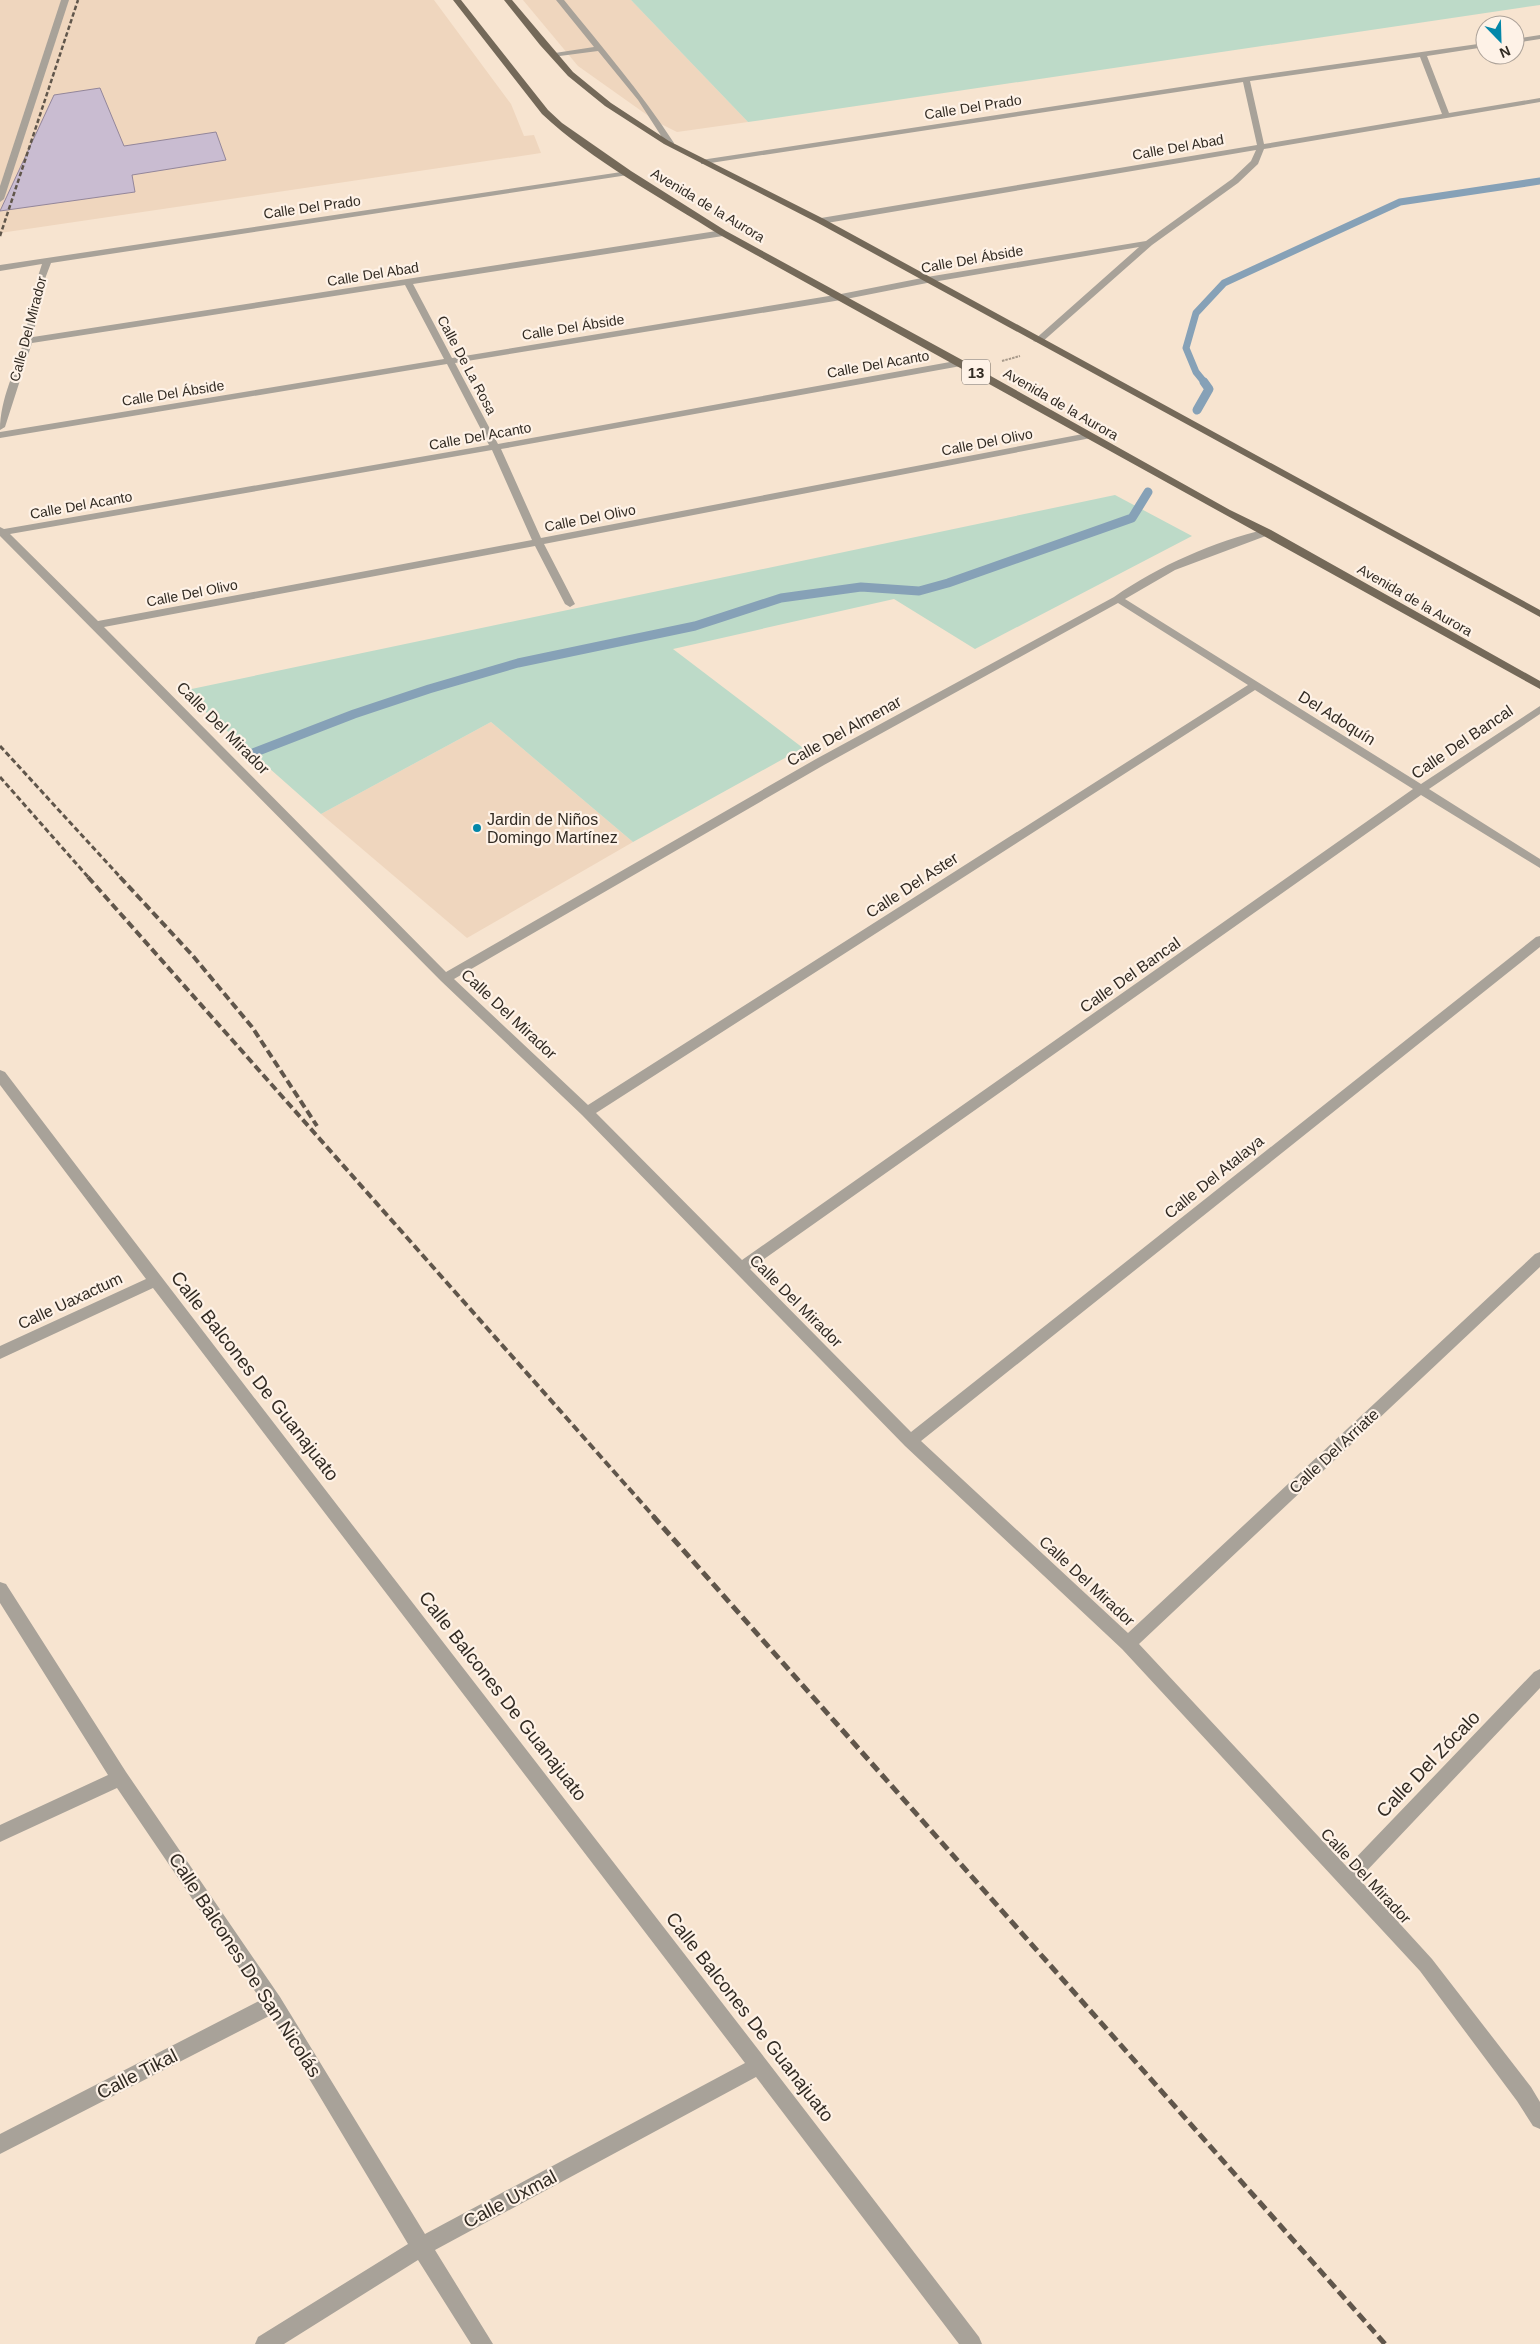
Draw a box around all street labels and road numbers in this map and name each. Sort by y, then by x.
street label: Calle Del Prado [923,91,1023,123]
street label: Calle Del Abad [1131,131,1225,163]
street label: Avenida de la Aurora [648,165,768,245]
street label: Calle Del Prado [262,192,362,222]
street label: Calle Del Ábside [920,242,1025,276]
street label: Calle Del Abad [326,259,420,289]
street label: Calle Del Mirador [6,274,50,383]
street label: Calle Del Ábside [521,311,626,343]
street label: Calle De La Rosa [434,313,500,417]
street label: Calle Del Acanto [826,347,931,381]
road number: 13 [962,360,990,384]
street label: Avenida de la Aurora [1001,365,1121,443]
street label: Calle Del Ábside [121,377,226,409]
street label: Calle Del Acanto [428,419,533,453]
street label: Calle Del Olivo [940,425,1034,459]
street label: Calle Del Acanto [29,488,134,522]
street label: Calle Del Olivo [543,501,637,535]
street label: Avenida de la Aurora [1355,561,1475,639]
street label: Calle Del Olivo [145,576,239,610]
street label: Calle Del Mirador [173,678,273,778]
street label: Del Adoquín [1296,688,1378,748]
street label: Calle Del Almenar [784,692,905,769]
street label: Calle Del Bancal [1408,702,1516,782]
street label: Calle Del Aster [863,849,962,921]
street label: Calle Del Bancal [1077,934,1183,1016]
street label: Calle Del Mirador [458,966,560,1063]
street label: Calle Del Atalaya [1161,1132,1267,1222]
street label: Calle Del Mirador [746,1251,846,1351]
street label: Calle Balcones De Guanajuato [167,1267,343,1485]
street label: Calle Uaxactum [15,1269,125,1333]
street label: Calle Del Arriate [1286,1405,1382,1497]
street label: Calle Del Mirador [1036,1533,1138,1630]
street label: Calle Balcones De Guanajuato [415,1587,591,1805]
street label: Calle Del Zócalo [1372,1707,1484,1821]
street label: Calle Del Mirador [1318,1825,1415,1927]
street label: Calle Balcones De San Nicolás [165,1849,325,2081]
street label: Calle Balcones De Guanajuato [662,1908,838,2126]
street label: Calle Tikal [93,2045,181,2103]
street label: Calle Uxmal [460,2166,560,2232]

